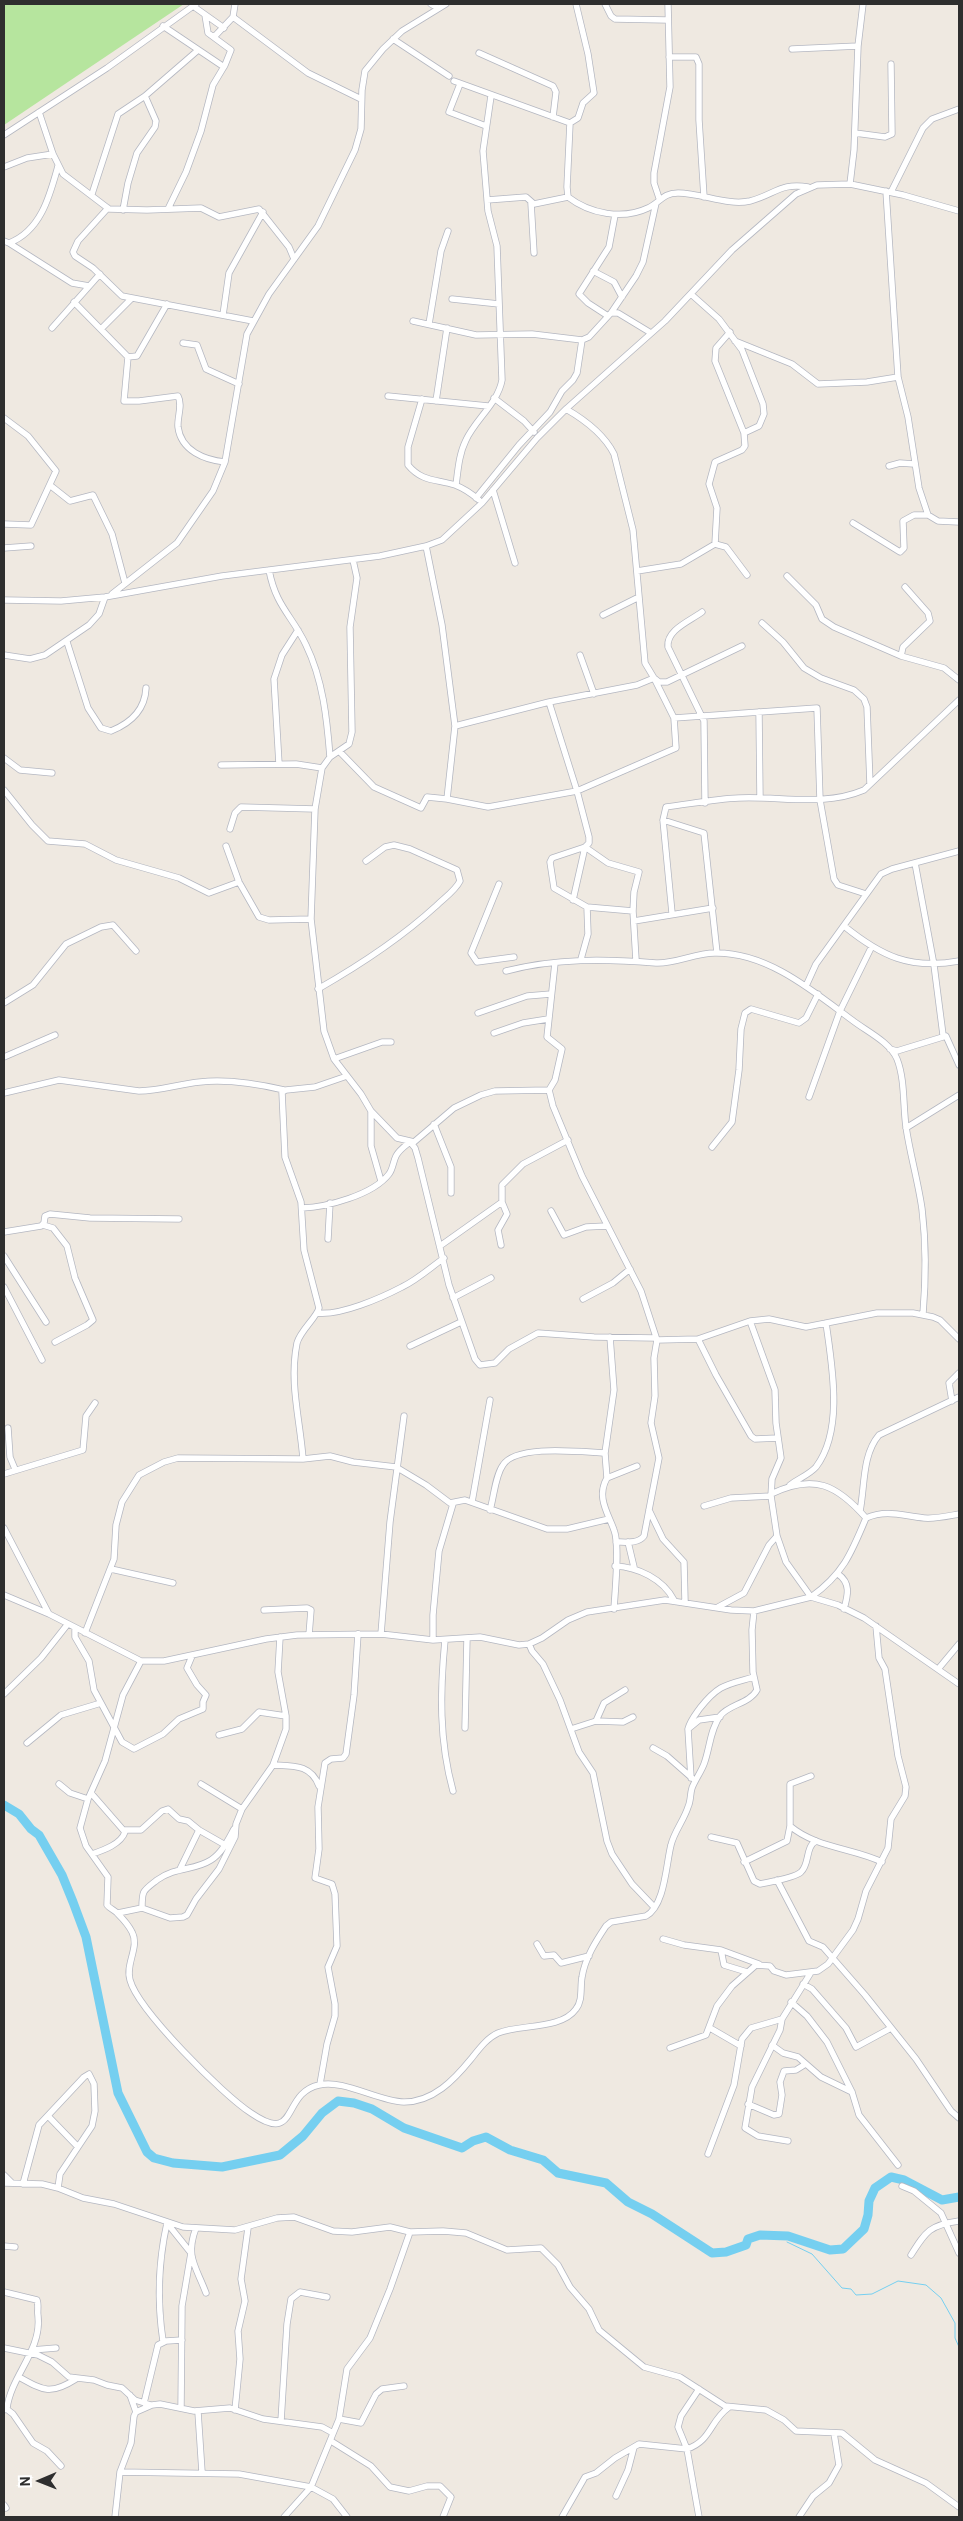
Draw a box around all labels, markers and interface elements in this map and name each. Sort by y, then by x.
north arrow [15,2456,65,2506]
text: N [17,2476,33,2486]

